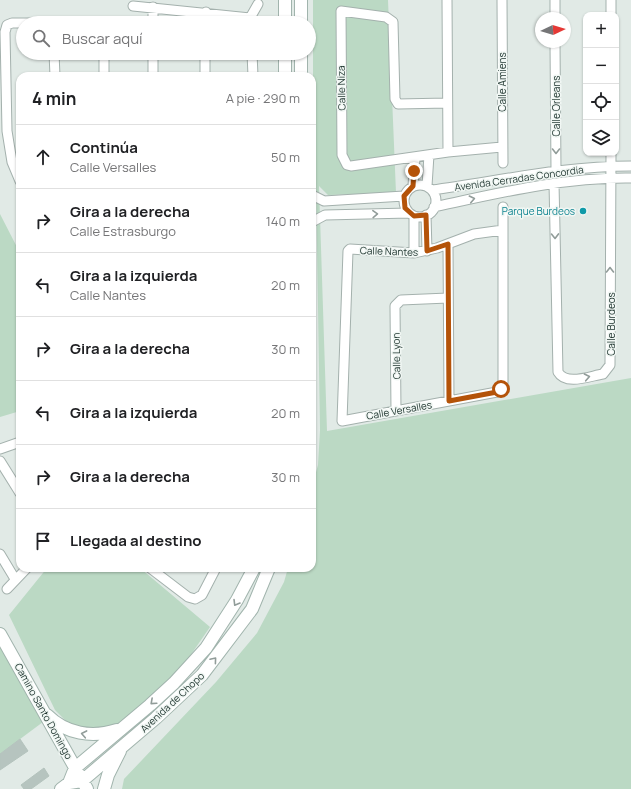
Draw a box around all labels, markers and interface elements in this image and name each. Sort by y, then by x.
north arrow [535,12,571,48]
map controls [583,12,619,156]
button: + [583,12,619,48]
search box [16,16,316,60]
icon: search [30,27,52,49]
text: Buscar aquí [62,28,143,49]
button: − [583,48,619,84]
street label: Calle Amiens [495,52,509,112]
street label: Calle Niza [334,65,348,111]
street label: Calle Orleans [549,76,563,136]
button: locate [583,84,619,120]
text: 4 min [32,87,76,110]
text: A pie · 290 m [226,89,300,107]
button: layers [583,120,619,156]
text: Continúa [70,137,138,158]
icon: ahead [32,146,54,168]
text: 50 m [271,148,300,166]
one-way arrow [552,148,560,154]
text: Calle Versalles [70,158,156,176]
route end [405,162,423,180]
street label: Avenida Cerradas Concordia [454,162,584,194]
one-way arrow [469,195,475,203]
text: Gira a la derecha [70,201,190,222]
place label: Parque Burdeos [502,204,575,218]
marker: Parque Burdeos [578,206,588,216]
icon: right [32,210,54,232]
one-way arrow [372,210,378,219]
text: 140 m [266,212,300,230]
text: Calle Estrasburgo [70,222,176,240]
one-way arrow [551,233,559,239]
street label: Calle Nantes [360,243,418,259]
text: Gira a la izquierda [70,265,197,286]
one-way arrow [606,267,615,273]
icon: left [32,274,54,296]
text: 20 m [271,276,300,294]
text: Calle Nantes [70,286,146,304]
street label: Calle Burdeos [604,292,618,356]
street label: Calle Lyon [389,332,403,380]
icon: right [32,338,54,360]
text: Gira a la derecha [70,338,190,359]
text: 30 m [271,340,300,358]
one-way arrow [584,373,590,381]
route start [492,380,510,398]
street label: Calle Versalles [365,397,433,423]
icon: left [32,402,54,424]
text: Gira a la izquierda [70,402,197,423]
text: 20 m [271,404,300,422]
icon: right [32,466,54,488]
text: Gira a la derecha [70,466,190,487]
text: 30 m [271,468,300,486]
icon: arrive [32,530,54,552]
text: Llegada al destino [70,530,202,551]
one-way arrow [233,599,240,606]
one-way arrow [210,658,217,665]
street label: Camino Santo Domingo [12,660,76,762]
street label: Avenida de Chopo [137,669,207,735]
one-way arrow [150,697,158,705]
one-way arrow [81,730,87,738]

